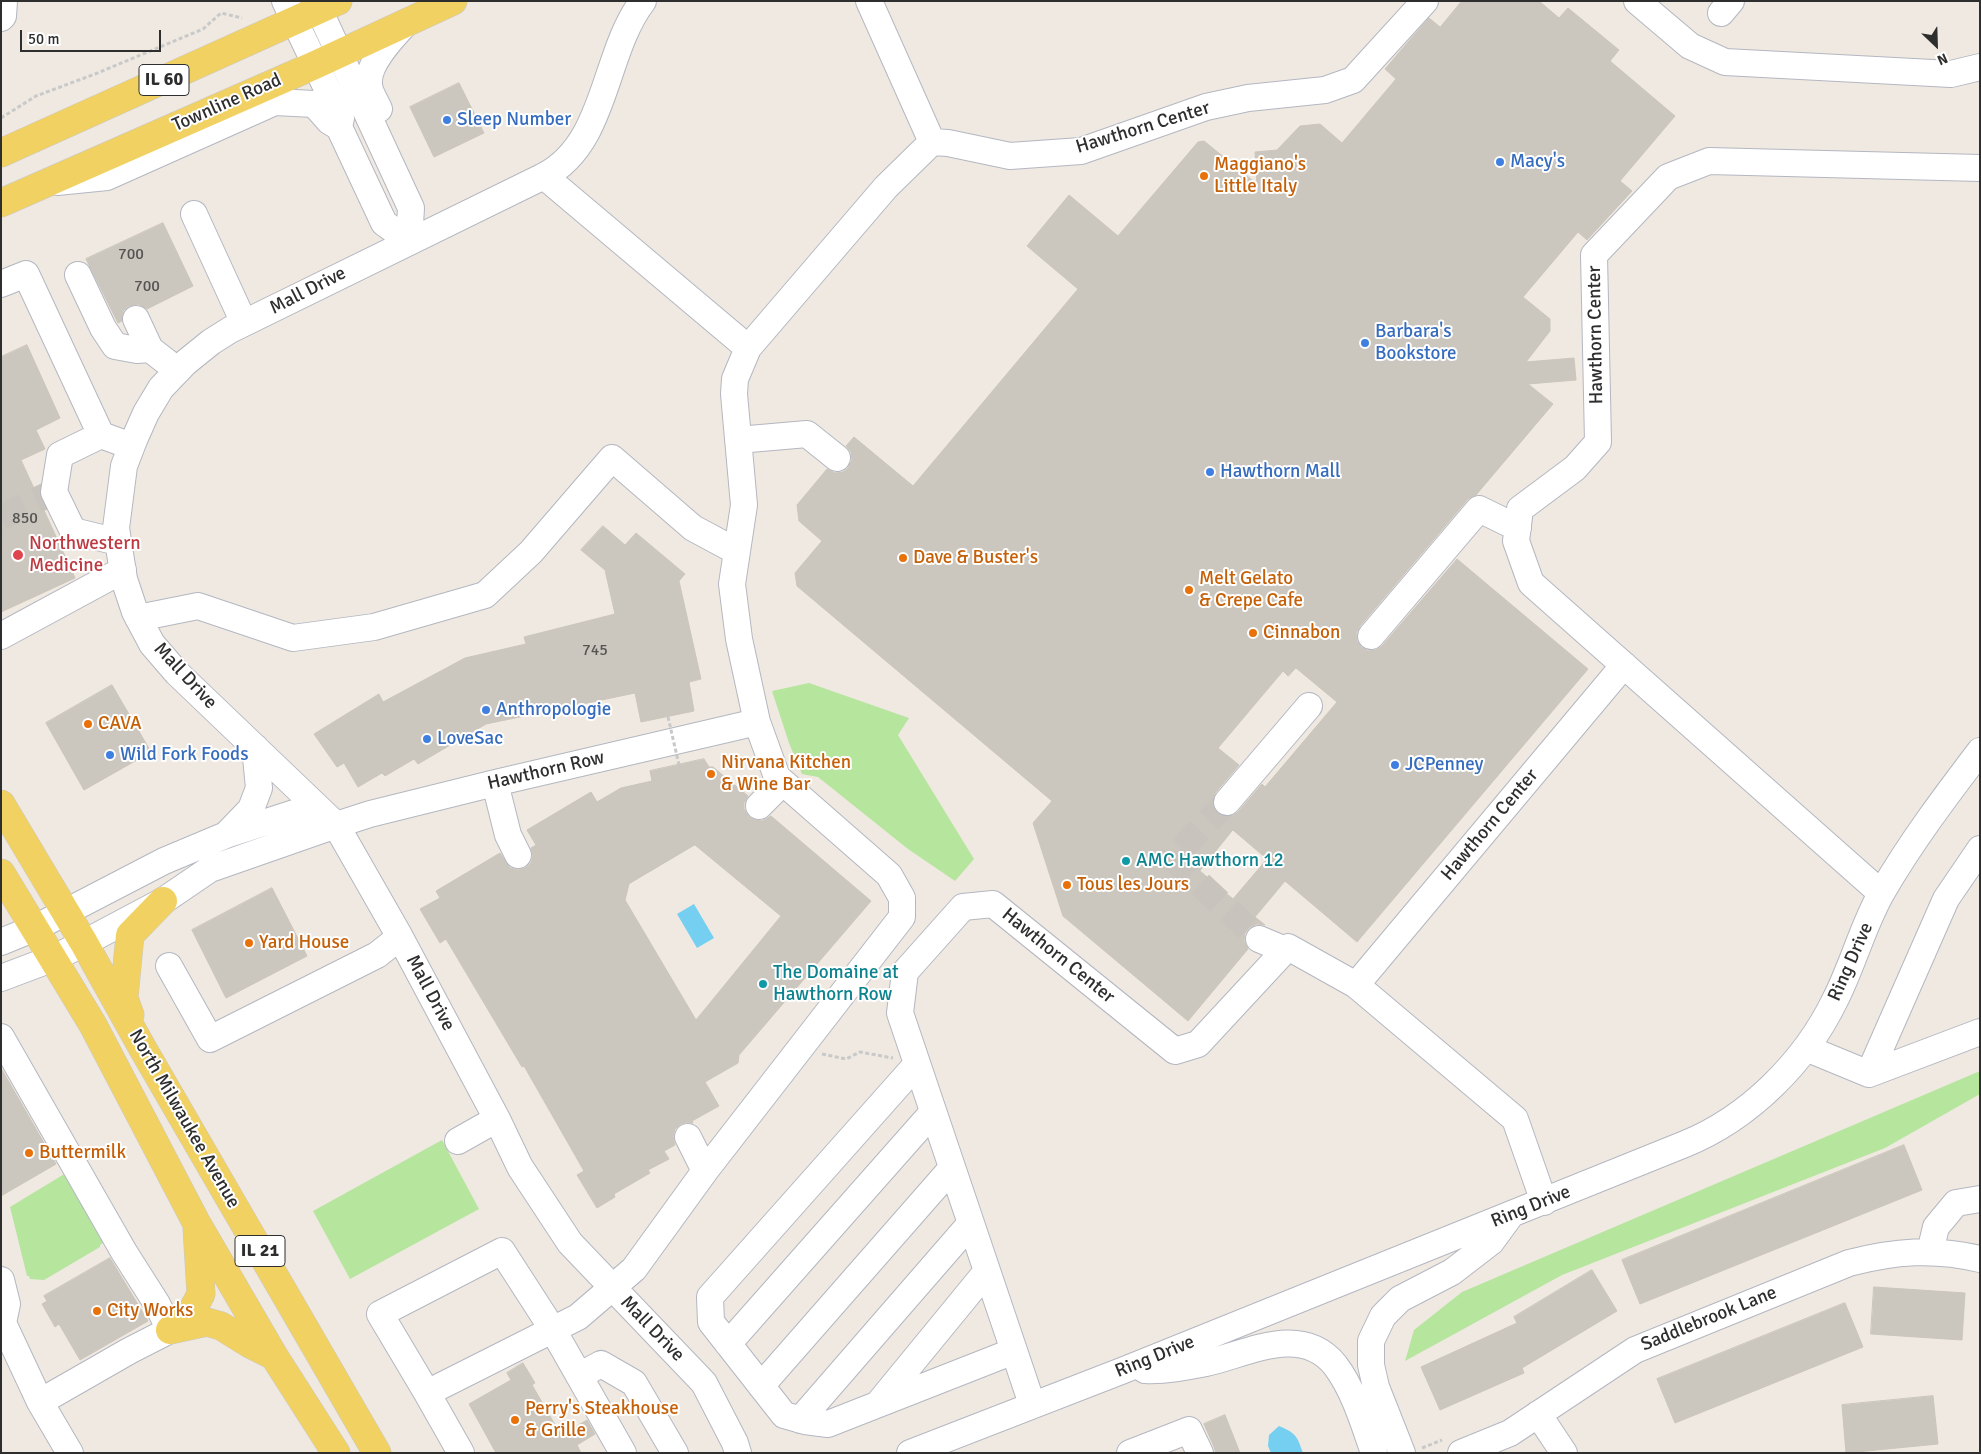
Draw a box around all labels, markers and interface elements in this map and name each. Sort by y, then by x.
scale bar [22,20,164,52]
north arrow [1911,20,1961,70]
text: 50 m [28,30,59,48]
text: N [1934,49,1950,69]
road number: IL 60 [139,64,189,96]
street label: Townline Road [169,69,285,137]
street label: Hawthorn Center [1073,97,1213,159]
place label: Sleep Number [457,109,571,131]
marker: Sleep Number [441,114,453,126]
place label: Macy's [1510,151,1565,173]
place label: Maggiano's Little Italy [1214,154,1306,198]
marker: Macy's [1494,156,1506,168]
marker: Maggiano's Little Italy [1198,170,1210,182]
house number: 700 [118,245,144,265]
street label: Mall Drive [266,262,350,320]
street label: Hawthorn Center [1583,265,1609,405]
house number: 700 [134,277,160,297]
place label: Barbara's Bookstore [1375,321,1457,365]
marker: Barbara's Bookstore [1359,337,1371,349]
place label: Hawthorn Mall [1220,461,1341,483]
marker: Hawthorn Mall [1204,466,1216,478]
house number: 850 [12,509,38,529]
place label: Northwestern Medicine [29,533,141,577]
place label: Dave & Buster's [913,547,1038,569]
marker: Northwestern Medicine [11,548,25,562]
marker: Dave & Buster's [897,552,909,564]
place label: Melt Gelato & Crepe Cafe [1199,568,1303,612]
marker: Melt Gelato & Crepe Cafe [1183,584,1195,596]
place label: Cinnabon [1263,622,1340,644]
marker: Cinnabon [1247,627,1259,639]
street label: Mall Drive [148,638,222,714]
house number: 745 [582,641,608,661]
place label: Anthropologie [496,699,611,721]
marker: Anthropologie [480,704,492,716]
place label: CAVA [98,713,142,735]
marker: CAVA [82,718,94,730]
place label: LoveSac [437,728,503,750]
marker: LoveSac [421,733,433,745]
place label: Wild Fork Foods [120,744,248,766]
street label: Hawthorn Row [485,746,607,796]
marker: Wild Fork Foods [104,749,116,761]
place label: Nirvana Kitchen & Wine Bar [721,752,851,796]
place label: JCPenney [1405,754,1483,776]
marker: JCPenney [1389,759,1401,771]
street label: Hawthorn Center [1437,764,1543,886]
marker: Nirvana Kitchen & Wine Bar [705,768,717,780]
place label: AMC Hawthorn 12 [1136,850,1284,872]
marker: AMC Hawthorn 12 [1120,855,1132,867]
place label: Tous les Jours [1077,874,1189,896]
marker: Tous les Jours [1061,879,1073,891]
street label: Hawthorn Center [997,903,1119,1009]
street label: Ring Drive [1824,919,1878,1005]
place label: Yard House [259,932,349,954]
marker: Yard House [243,937,255,949]
street label: Mall Drive [401,951,459,1035]
place label: The Domaine at Hawthorn Row [773,962,899,1006]
marker: The Domaine at Hawthorn Row [757,978,769,990]
street label: North Milwaukee Avenue [123,1026,245,1212]
place label: Buttermilk [39,1142,126,1164]
marker: Buttermilk [23,1147,35,1159]
street label: Ring Drive [1488,1181,1574,1233]
road number: IL 21 [235,1236,285,1266]
street label: Saddlebrook Lane [1638,1281,1780,1357]
street label: Mall Drive [615,1291,689,1367]
place label: City Works [107,1300,193,1322]
marker: City Works [91,1305,103,1317]
street label: Ring Drive [1112,1331,1198,1383]
place label: Perry's Steakhouse & Grille [525,1398,679,1442]
marker: Perry's Steakhouse & Grille [509,1414,521,1426]

